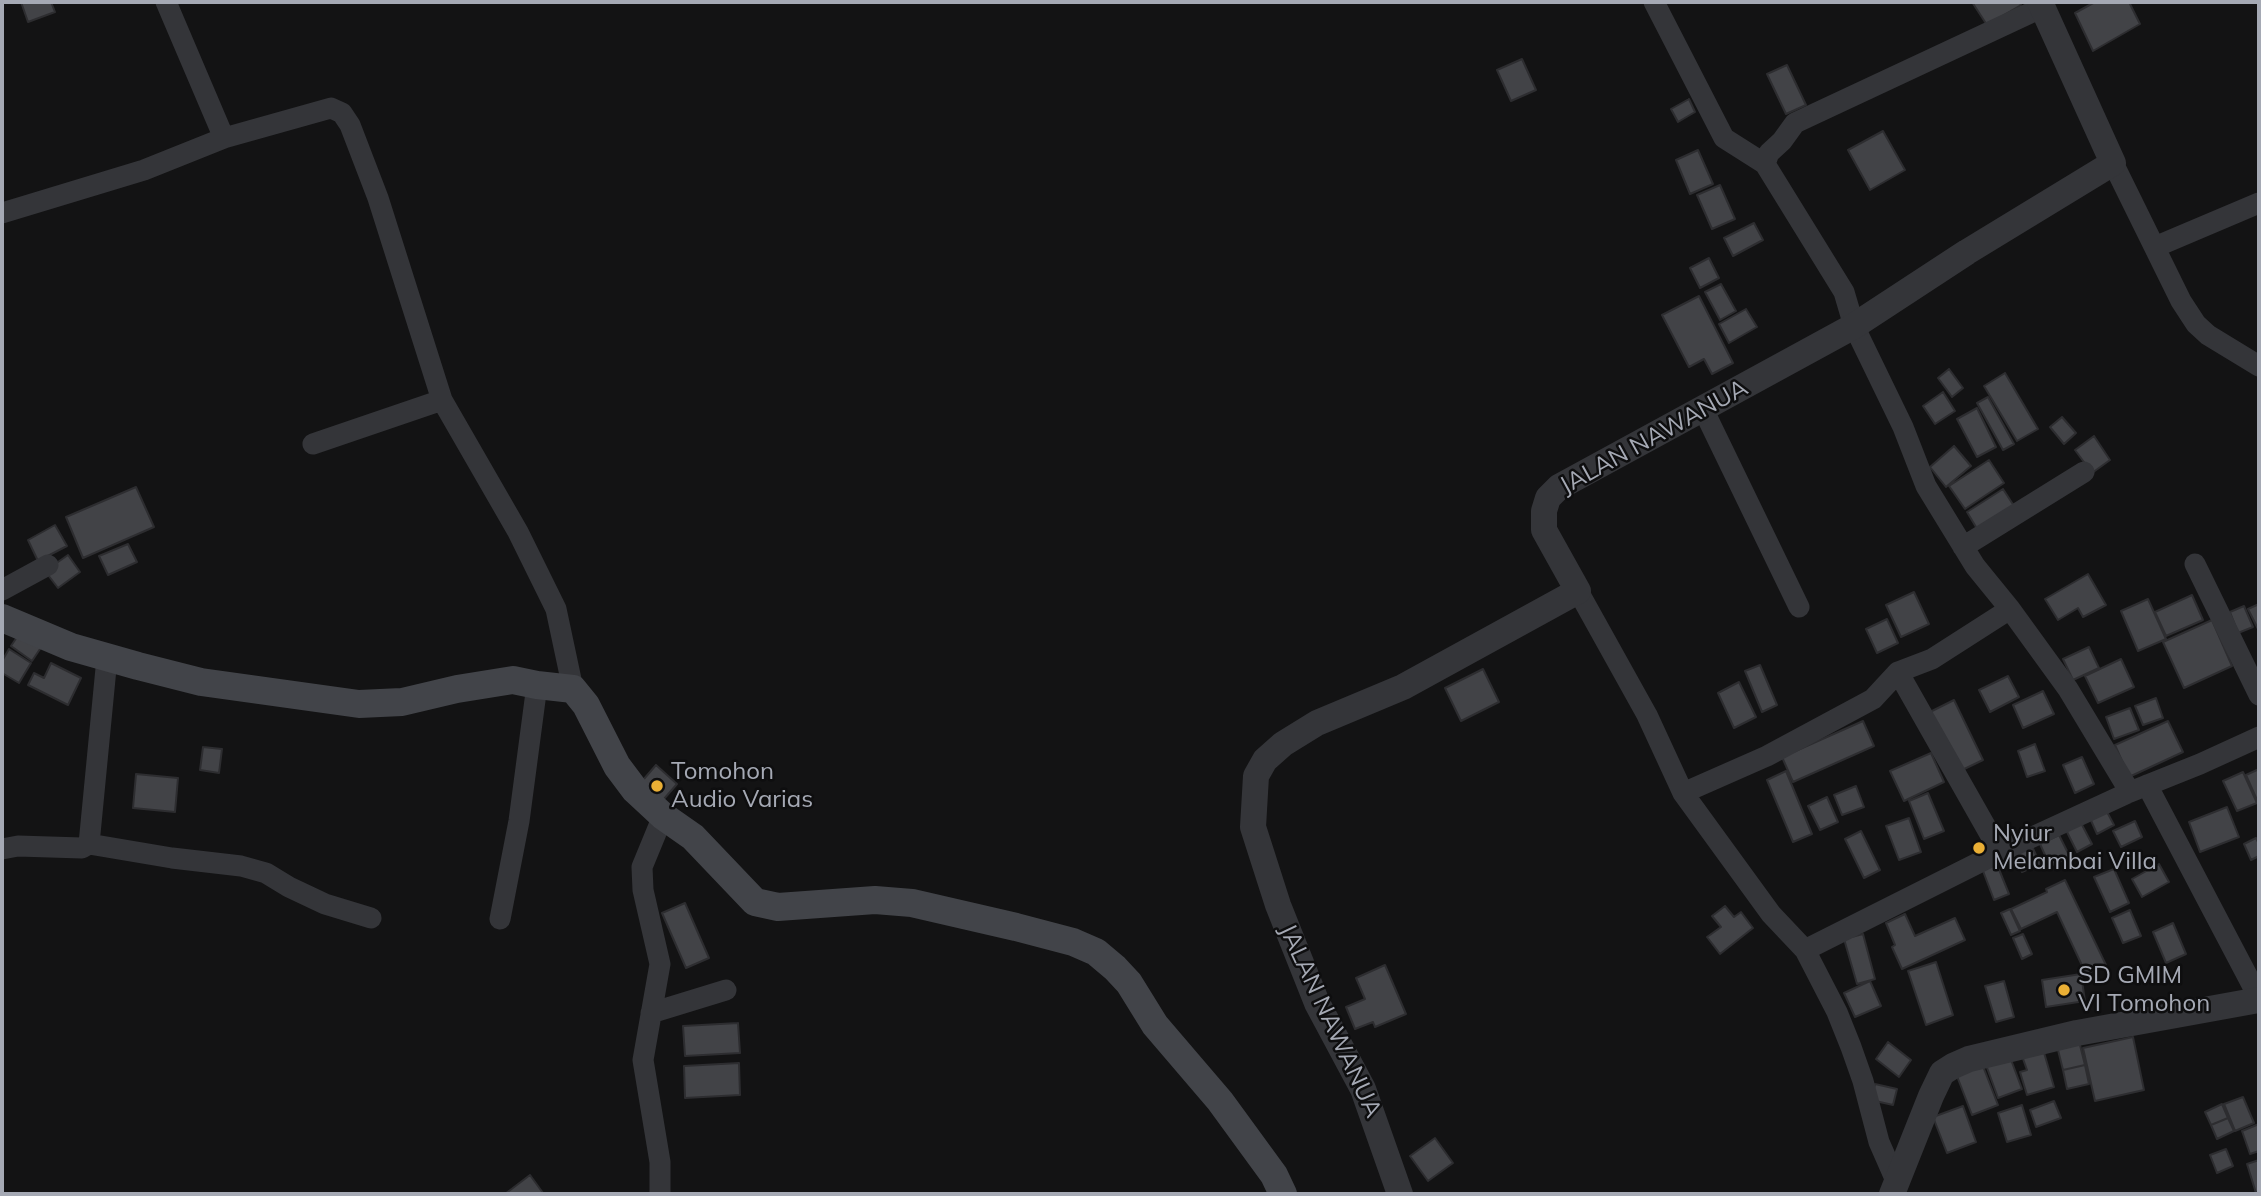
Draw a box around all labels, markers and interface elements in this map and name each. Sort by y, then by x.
street label: JALAN NAWANUA [1555,373,1753,501]
place label: Tomohon Audio Varias [671,758,813,814]
marker: Tomohon Audio Varias [649,778,665,794]
place label: Nyiur Melambai Villa [1993,820,2157,876]
marker: Nyiur Melambai Villa [1971,840,1987,856]
street label: JALAN NAWANUA [1273,920,1387,1122]
place label: SD GMIM VI Tomohon [2078,962,2210,1018]
marker: SD GMIM VI Tomohon [2056,982,2072,998]

